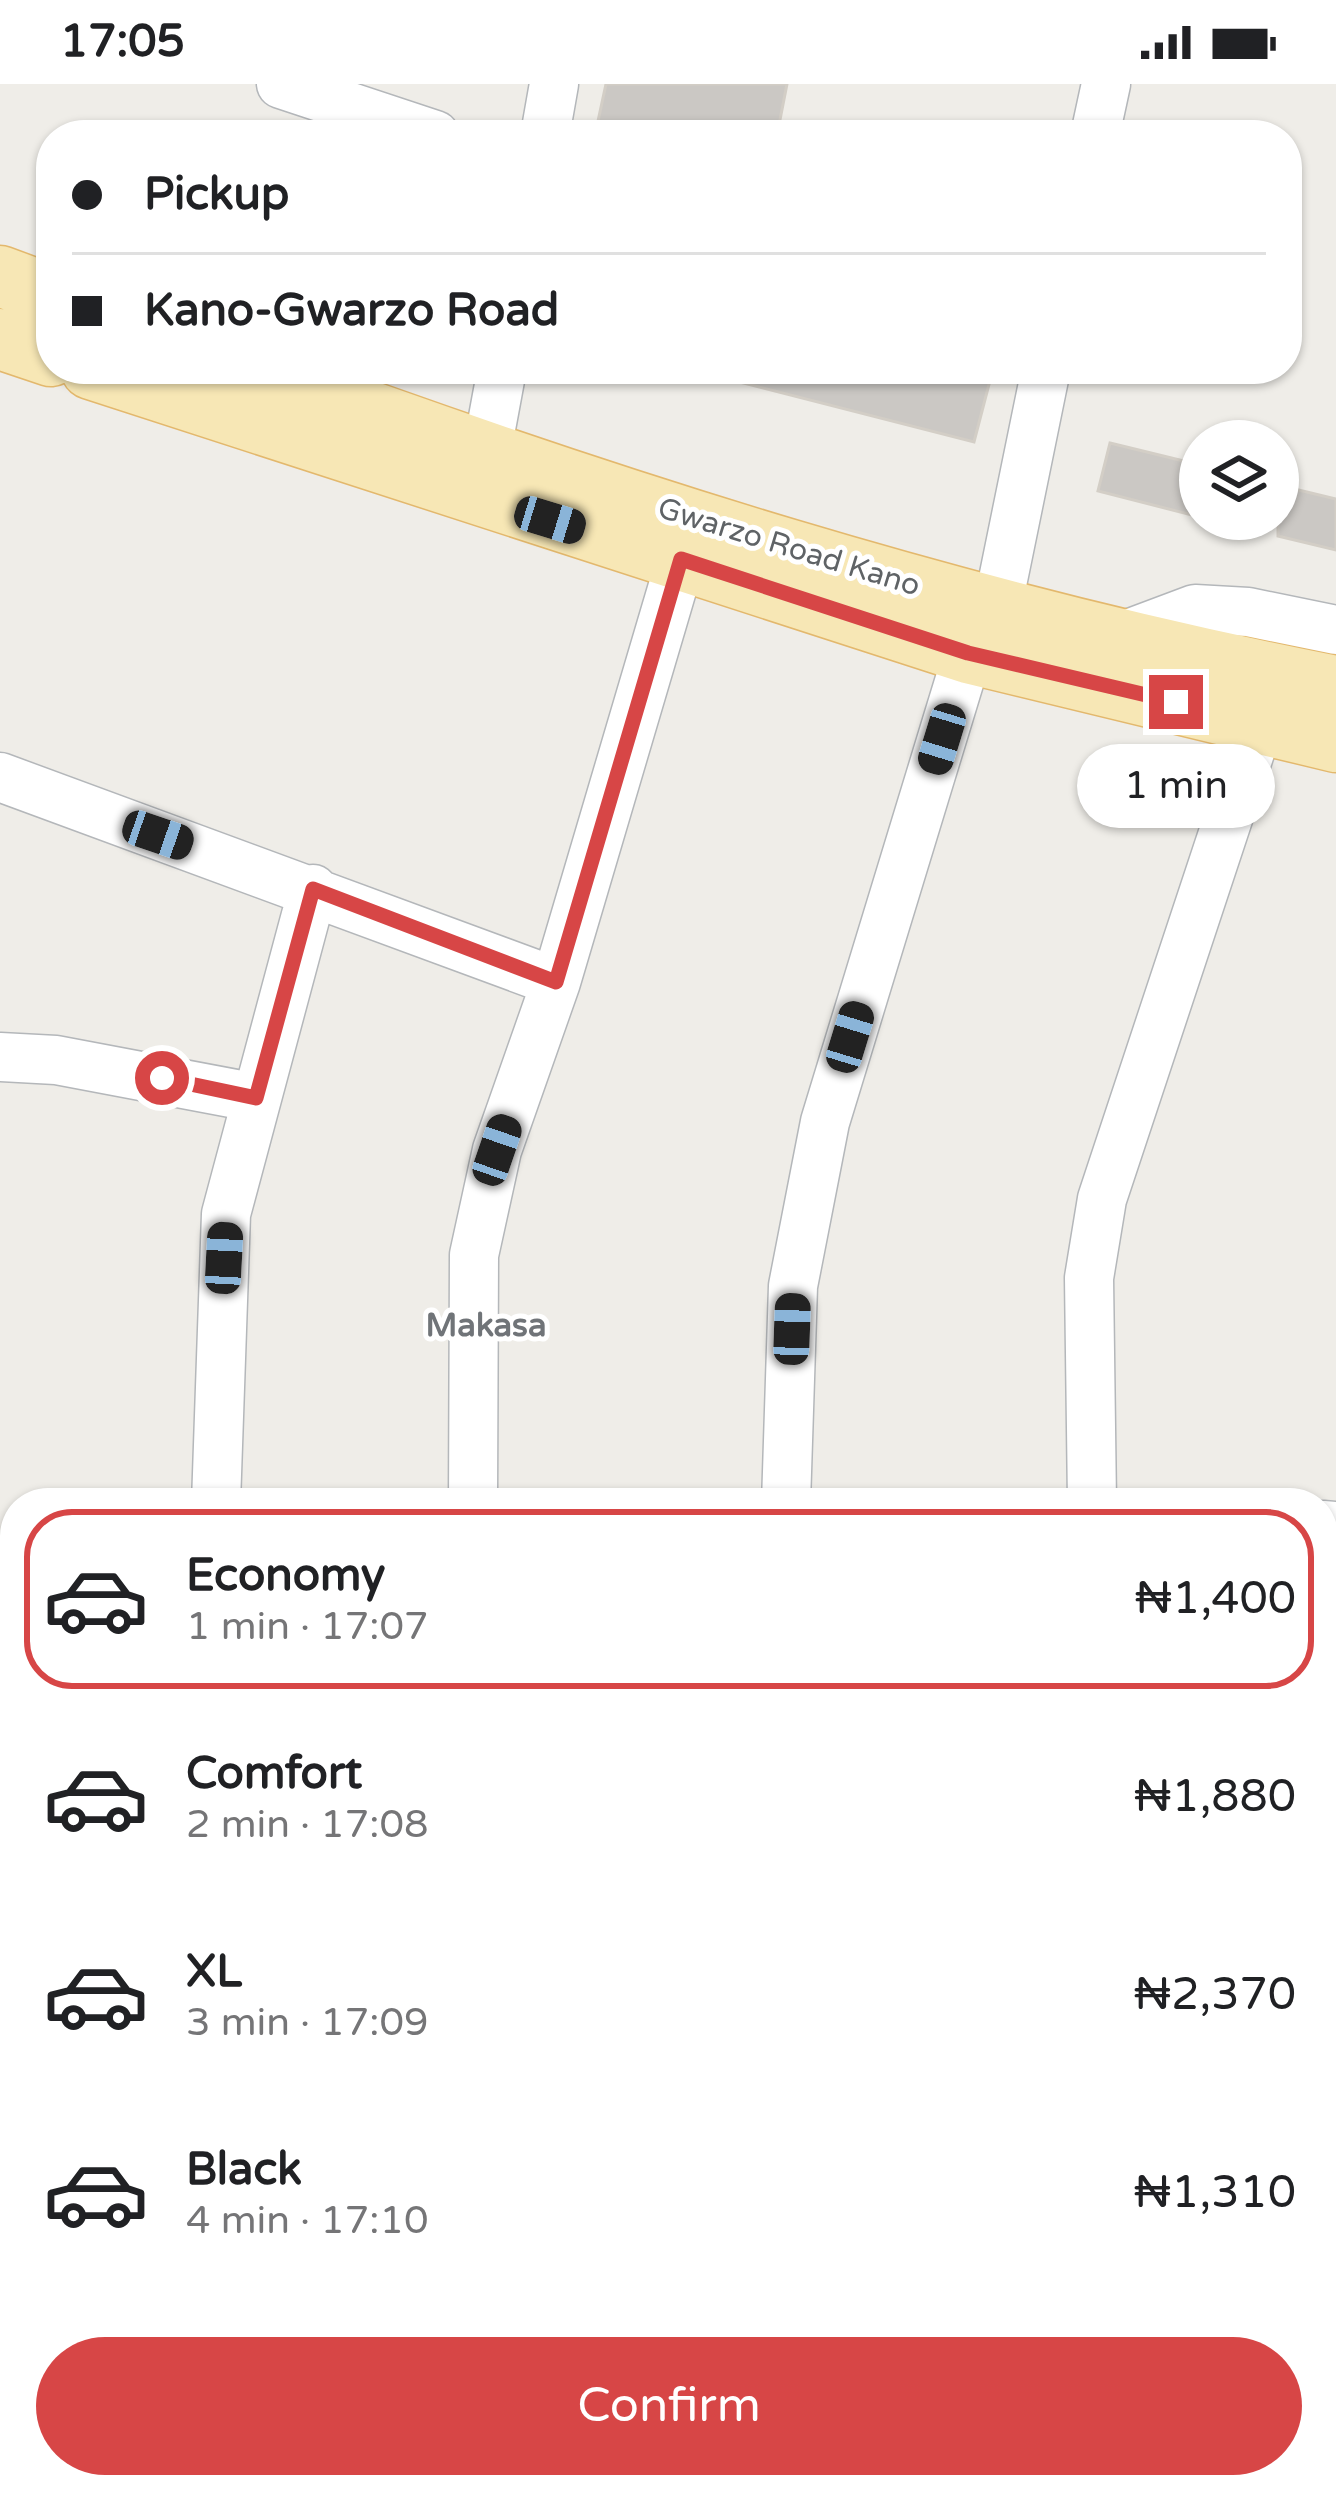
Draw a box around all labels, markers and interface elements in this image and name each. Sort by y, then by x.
text: 17:05 [60,15,185,69]
text: Pickup [144,168,289,222]
text: Kano-Gwarzo Road [144,284,559,338]
map controls [1179,420,1299,540]
button: layers [1179,420,1299,540]
street label: Gwarzo Road Kano [653,490,925,604]
car [510,492,590,548]
route end [1149,675,1203,729]
car [914,699,970,779]
callout: 1 min [1077,744,1275,828]
text: 1 min [1124,762,1228,809]
car [118,806,198,864]
car [822,997,878,1077]
route start [135,1051,189,1105]
car [468,1110,526,1190]
car [204,1221,244,1295]
car [773,1292,811,1366]
district label: Makasa [425,1306,547,1345]
icon: car [42,1545,150,1653]
text: Economy [186,1549,385,1603]
text: ₦1,400 [1134,1572,1296,1626]
text: 1 min · 17:07 [186,1603,428,1650]
icon: car [42,1743,150,1851]
text: Comfort [186,1747,362,1801]
text: ₦1,880 [1134,1770,1296,1824]
text: 2 min · 17:08 [186,1801,428,1848]
icon: car [42,1941,150,2049]
text: XL [186,1945,242,1999]
text: ₦2,370 [1134,1968,1296,2022]
text: 3 min · 17:09 [186,1999,428,2046]
icon: car [42,2139,150,2247]
text: Black [186,2143,302,2197]
text: ₦1,310 [1134,2166,1296,2220]
text: 4 min · 17:10 [186,2197,428,2244]
button: Confirm [36,2337,1302,2475]

